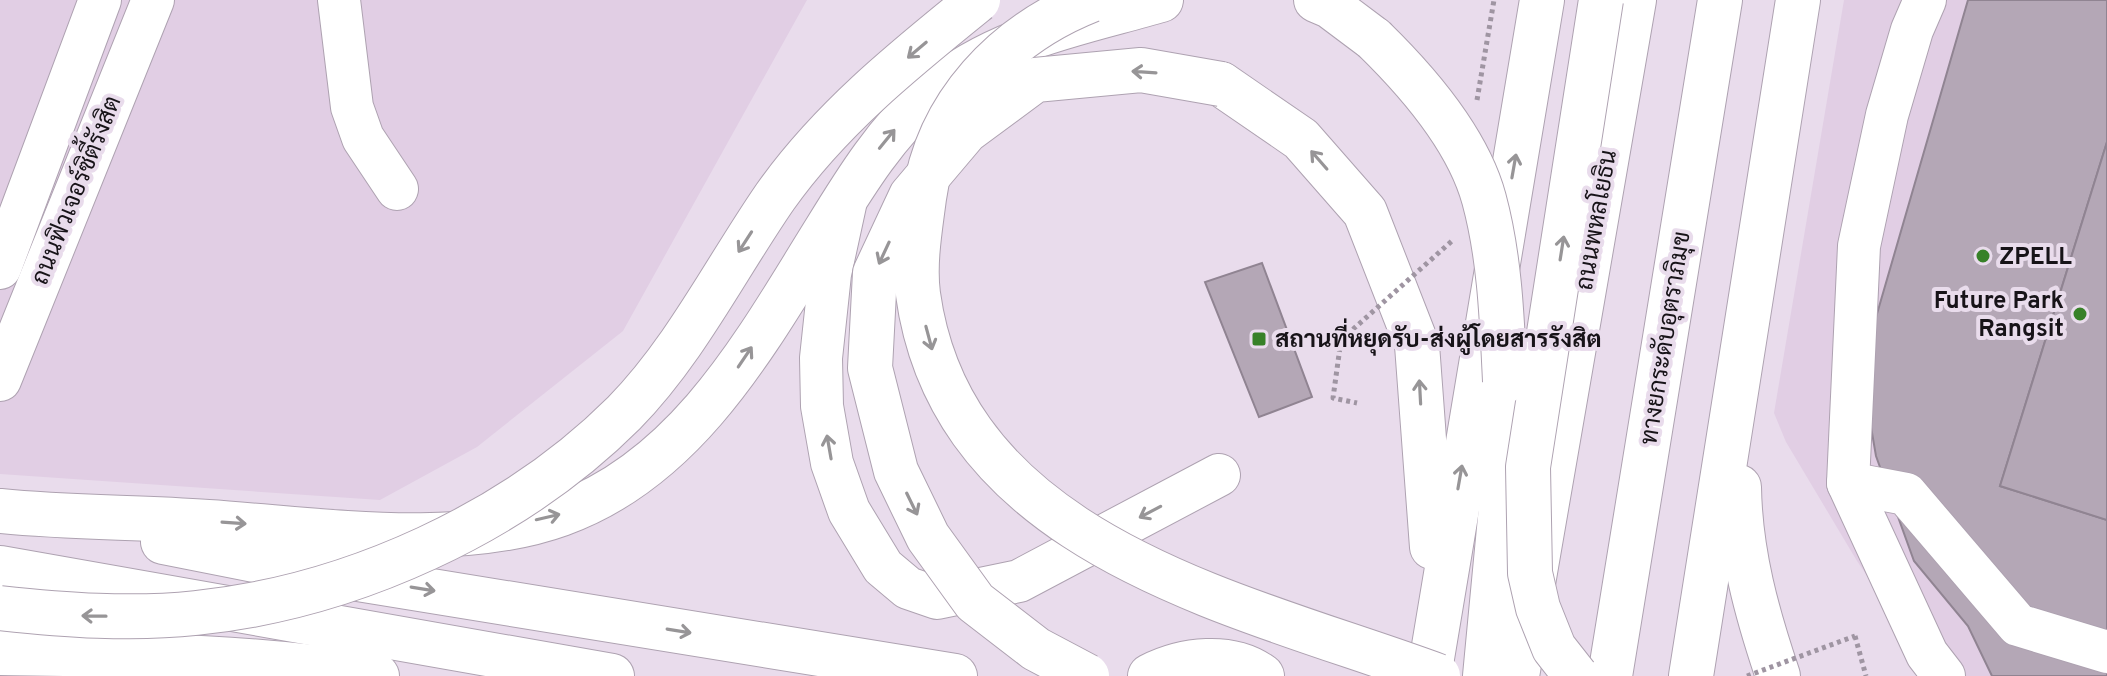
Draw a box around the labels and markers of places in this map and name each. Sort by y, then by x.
place label: ZPELL [1999,243,2072,273]
marker: ZPELL [1974,247,1992,265]
place label: Future Park Rangsit [1934,287,2064,345]
marker: Future Park Rangsit [2071,305,2089,323]
place label: สถานที่หยุดรับ-ส่งผู้โดยสารรังสิต [1275,318,1601,356]
marker: สถานที่หยุดรับ-ส่งผู้โดยสารรังสิต [1250,330,1268,348]

